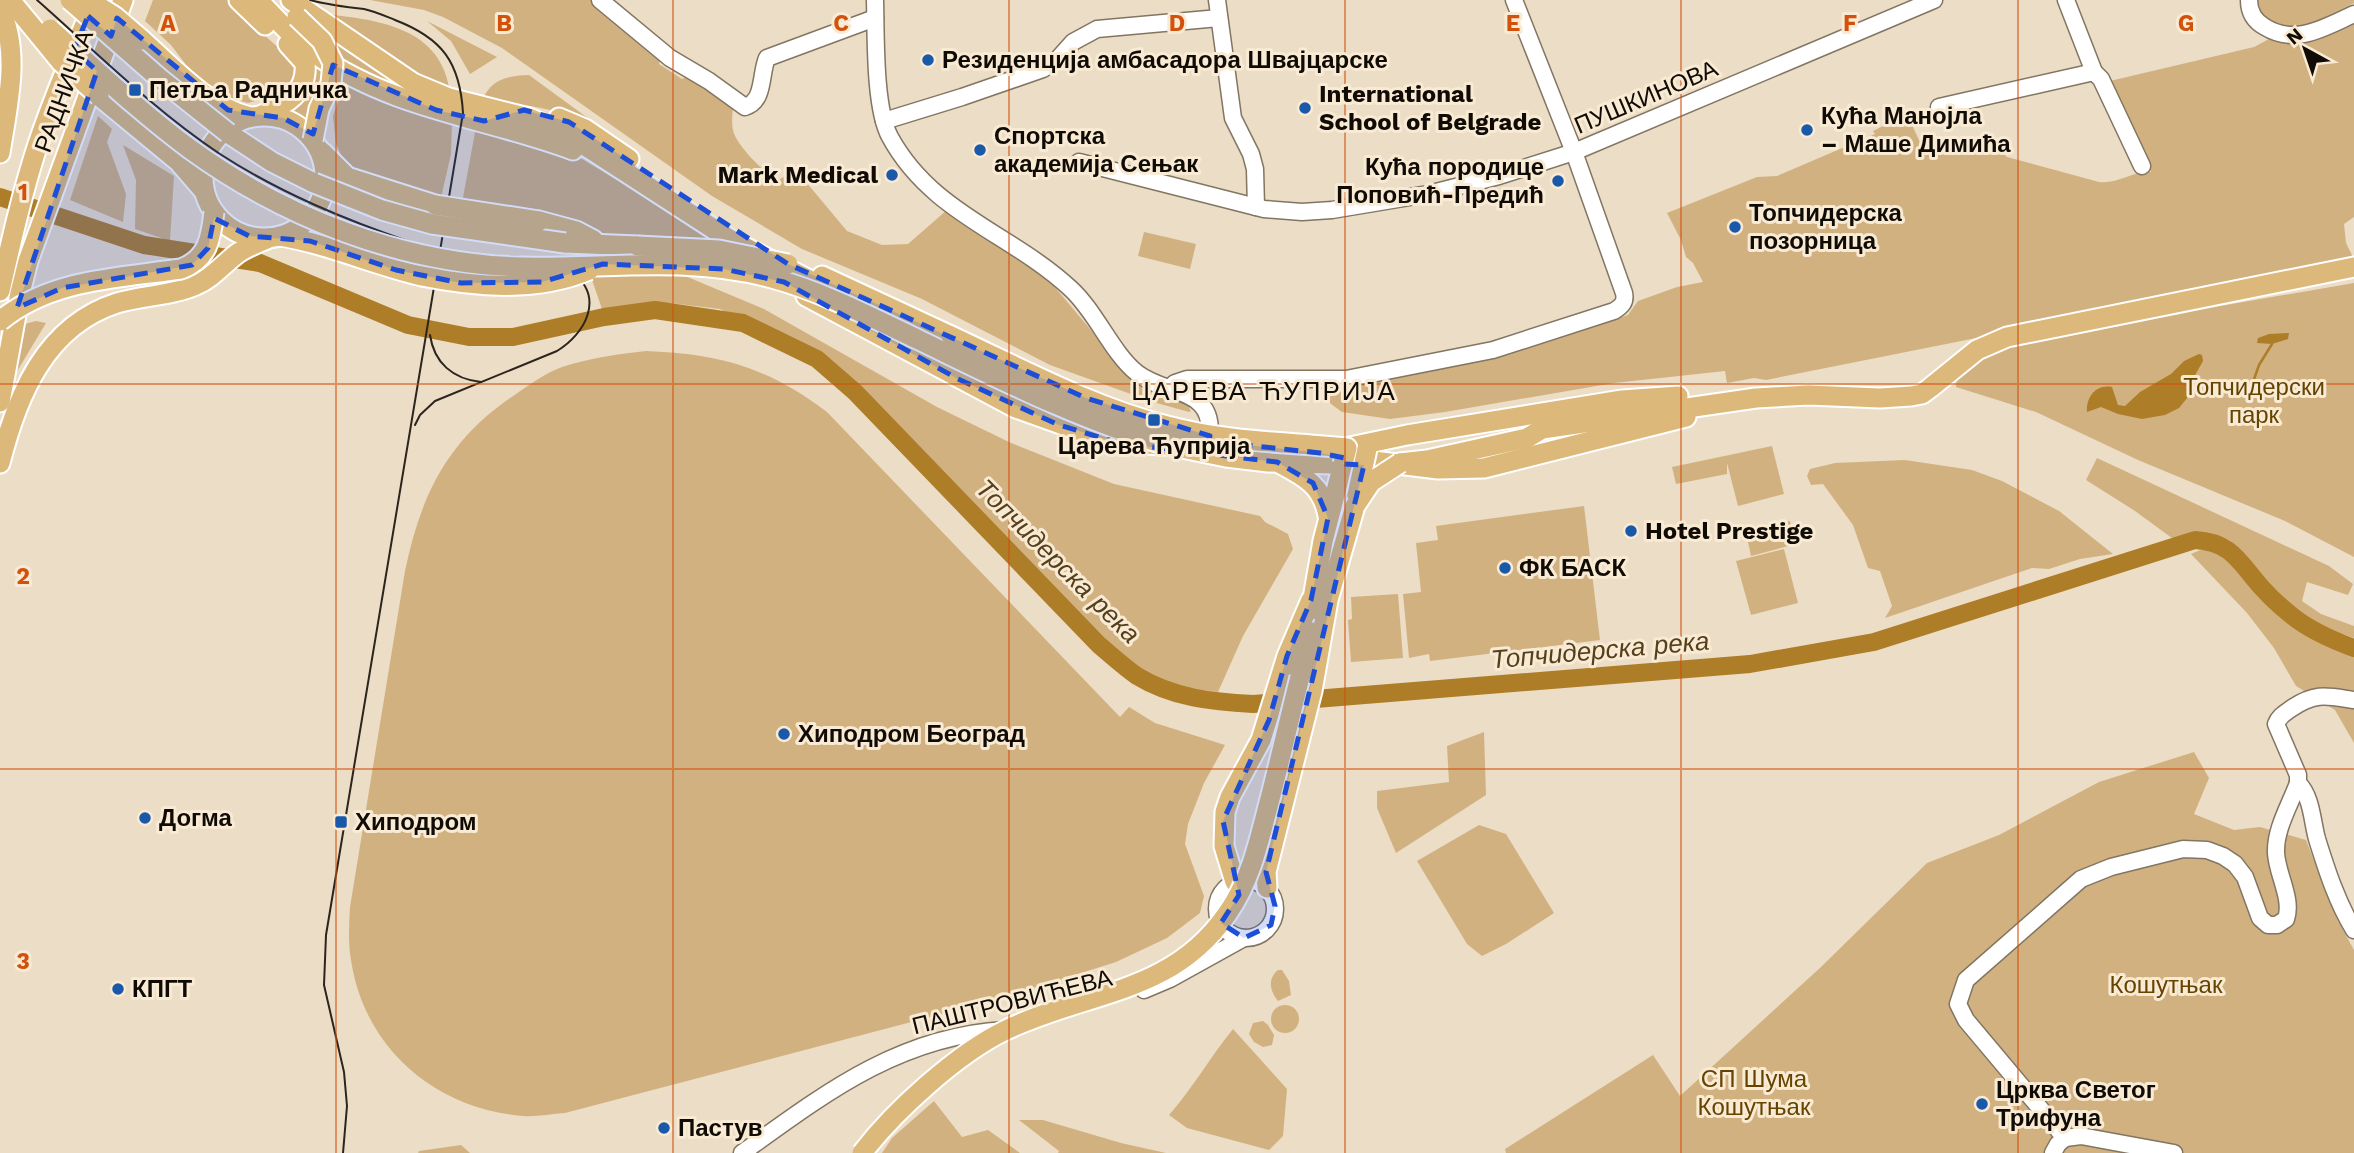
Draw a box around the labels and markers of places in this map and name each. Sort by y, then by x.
place label: Резиденција амбасадора Швајцарске [942,46,1388,74]
marker: Резиденција амбасадора Швајцарске [920,52,936,68]
place label: Петља Радничка [149,76,348,104]
place label: International School of Belgrade [1319,80,1541,136]
marker: Петља Радничка [127,82,143,98]
marker: International School of Belgrade [1297,100,1313,116]
place label: Кућа Манојла – Маше Димића [1821,102,2011,158]
place label: Спортска академија Сењак [994,122,1199,178]
marker: Кућа Манојла – Маше Димића [1799,122,1815,138]
marker: Спортска академија Сењак [972,142,988,158]
place label: Кућа породице Поповић-Предић [1336,153,1544,209]
place label: Mark Medical [718,161,878,189]
marker: Mark Medical [884,167,900,183]
marker: Кућа породице Поповић-Предић [1550,173,1566,189]
place label: Топчидерска позорница [1749,199,1903,255]
marker: Топчидерска позорница [1727,219,1743,235]
marker: Царева Ћуприја [1146,412,1162,428]
place label: Царева Ћуприја [1058,432,1251,460]
place label: Hotel Prestige [1645,517,1814,545]
marker: Hotel Prestige [1623,523,1639,539]
place label: ФК БАСК [1519,554,1626,582]
marker: ФК БАСК [1497,560,1513,576]
place label: Хиподром Београд [798,720,1025,748]
marker: Хиподром Београд [776,726,792,742]
place label: Догма [159,804,232,832]
place label: Хиподром [355,808,477,836]
marker: Догма [137,810,153,826]
marker: Хиподром [333,814,349,830]
place label: КПГТ [132,975,193,1003]
marker: КПГТ [110,981,126,997]
place label: Црква Светог Трифуна [1996,1076,2156,1132]
marker: Црква Светог Трифуна [1974,1096,1990,1112]
place label: Пастув [678,1114,762,1142]
marker: Пастув [656,1120,672,1136]

